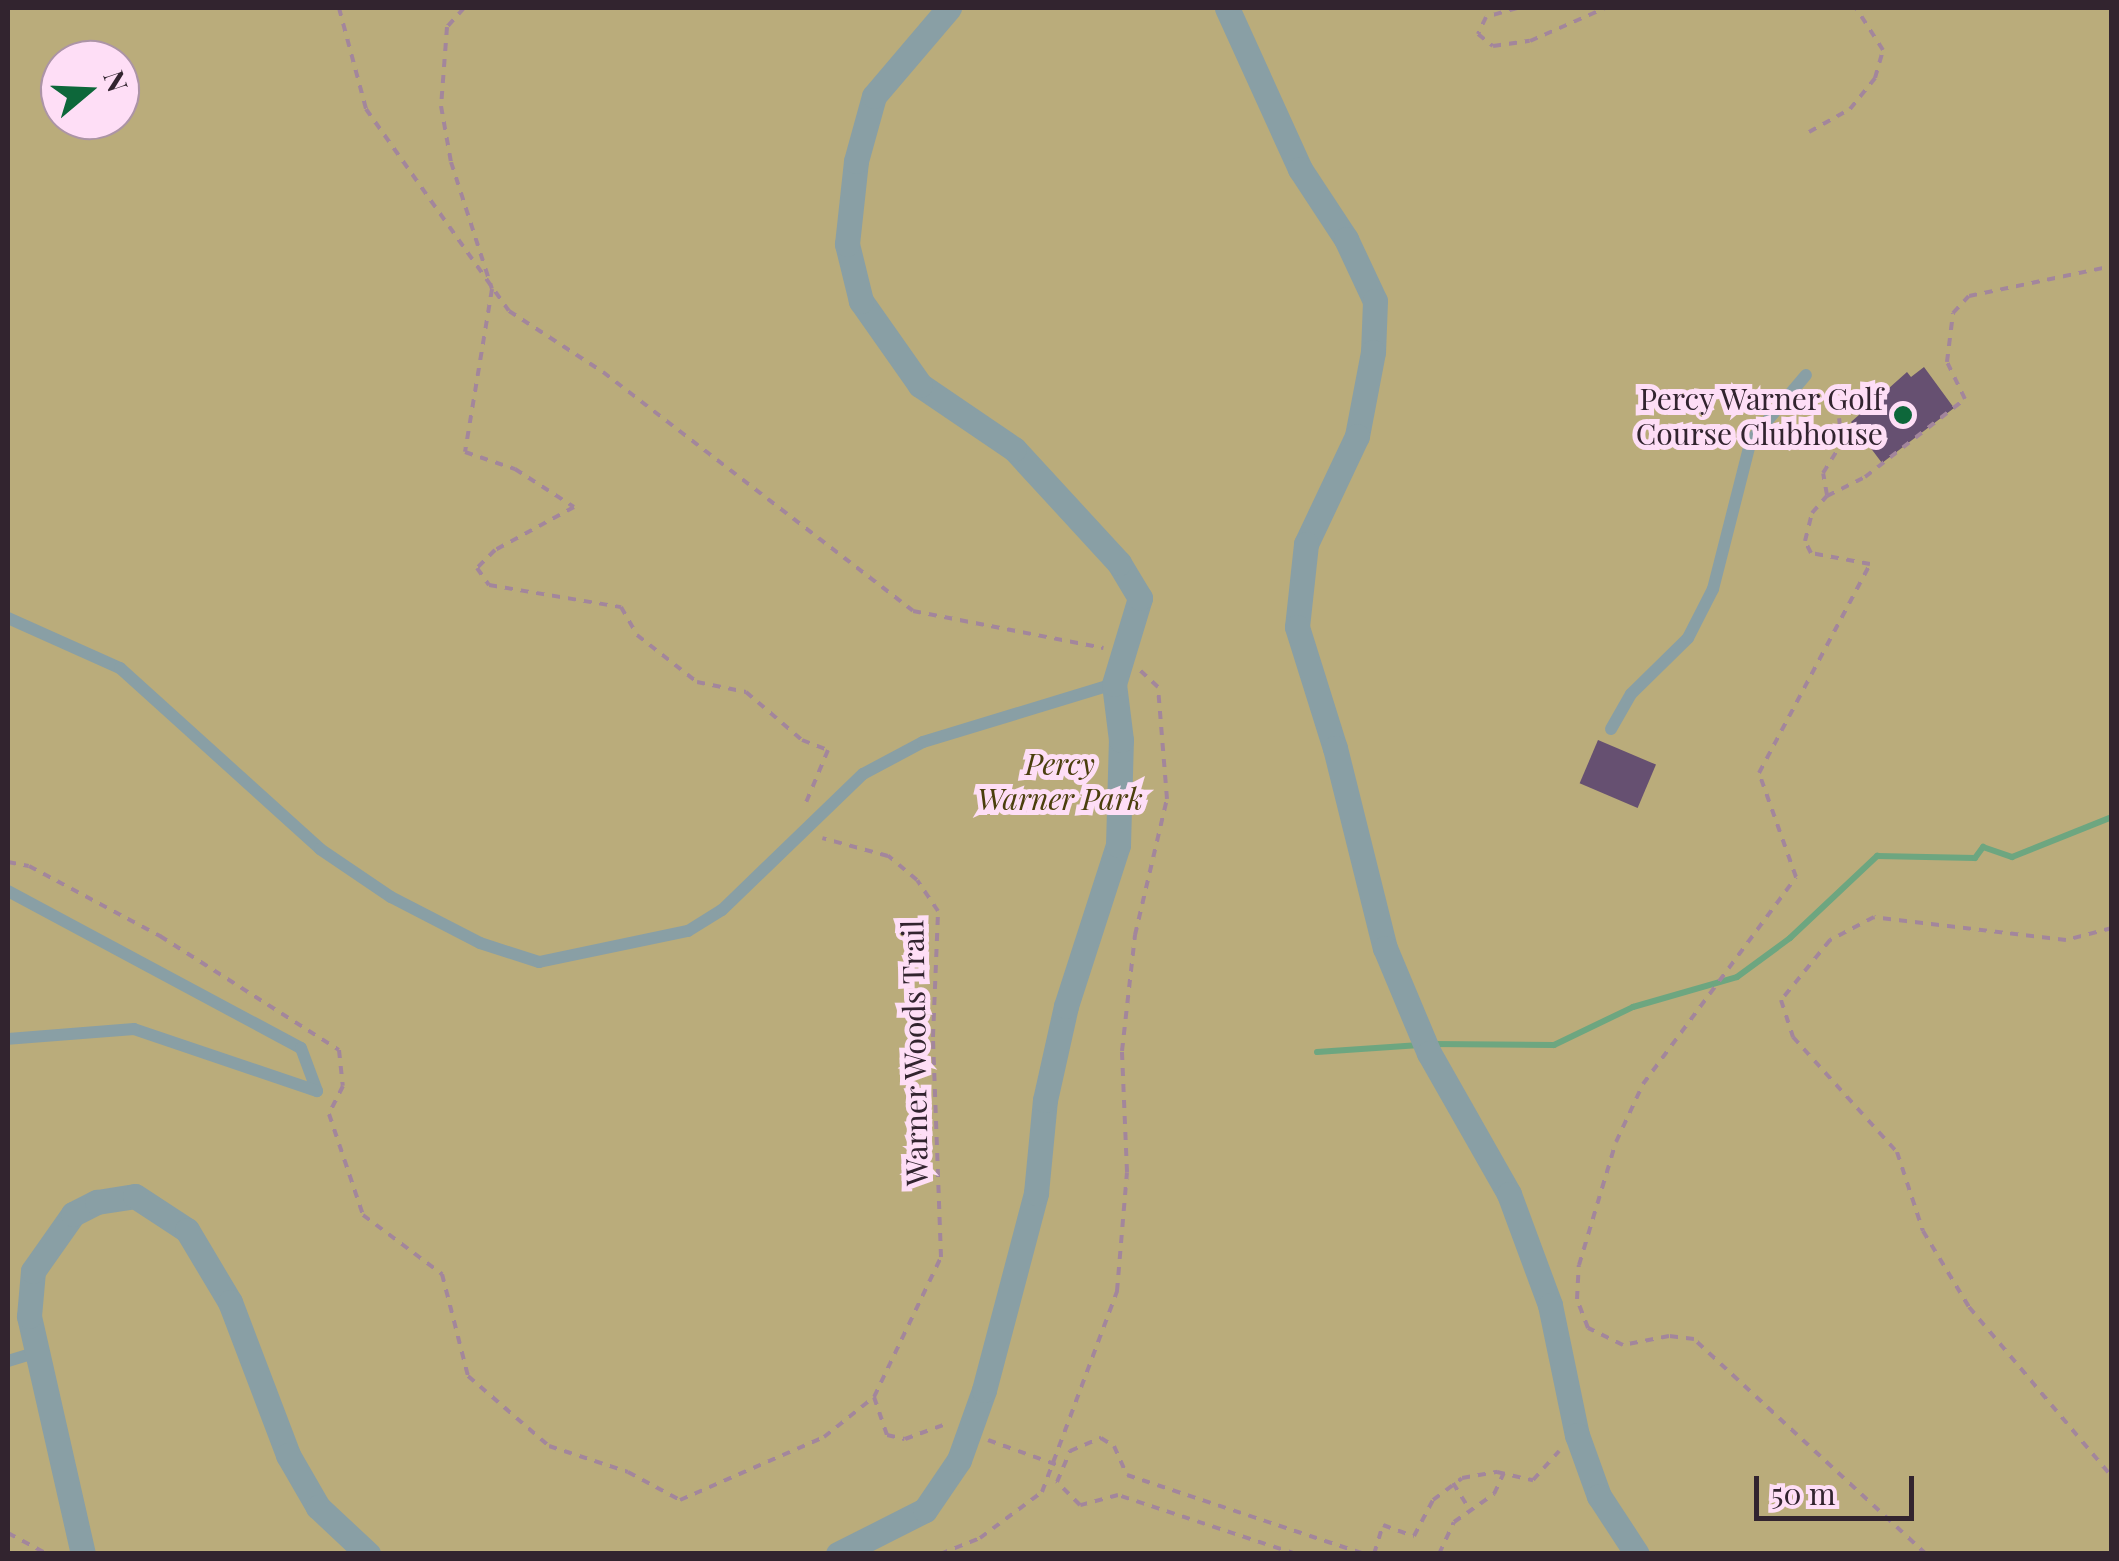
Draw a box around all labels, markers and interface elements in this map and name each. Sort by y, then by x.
north arrow [40,40,140,140]
text: N [96,65,138,96]
place label: Percy Warner Golf Course Clubhouse [1636,380,1883,450]
marker: Percy Warner Golf Course Clubhouse [1892,404,1914,426]
park label: Percy Warner Park [977,745,1143,816]
street label: Warner Woods Trail [894,919,934,1187]
scale bar [1759,1456,1919,1518]
text: 50 m [1771,1473,1836,1513]

